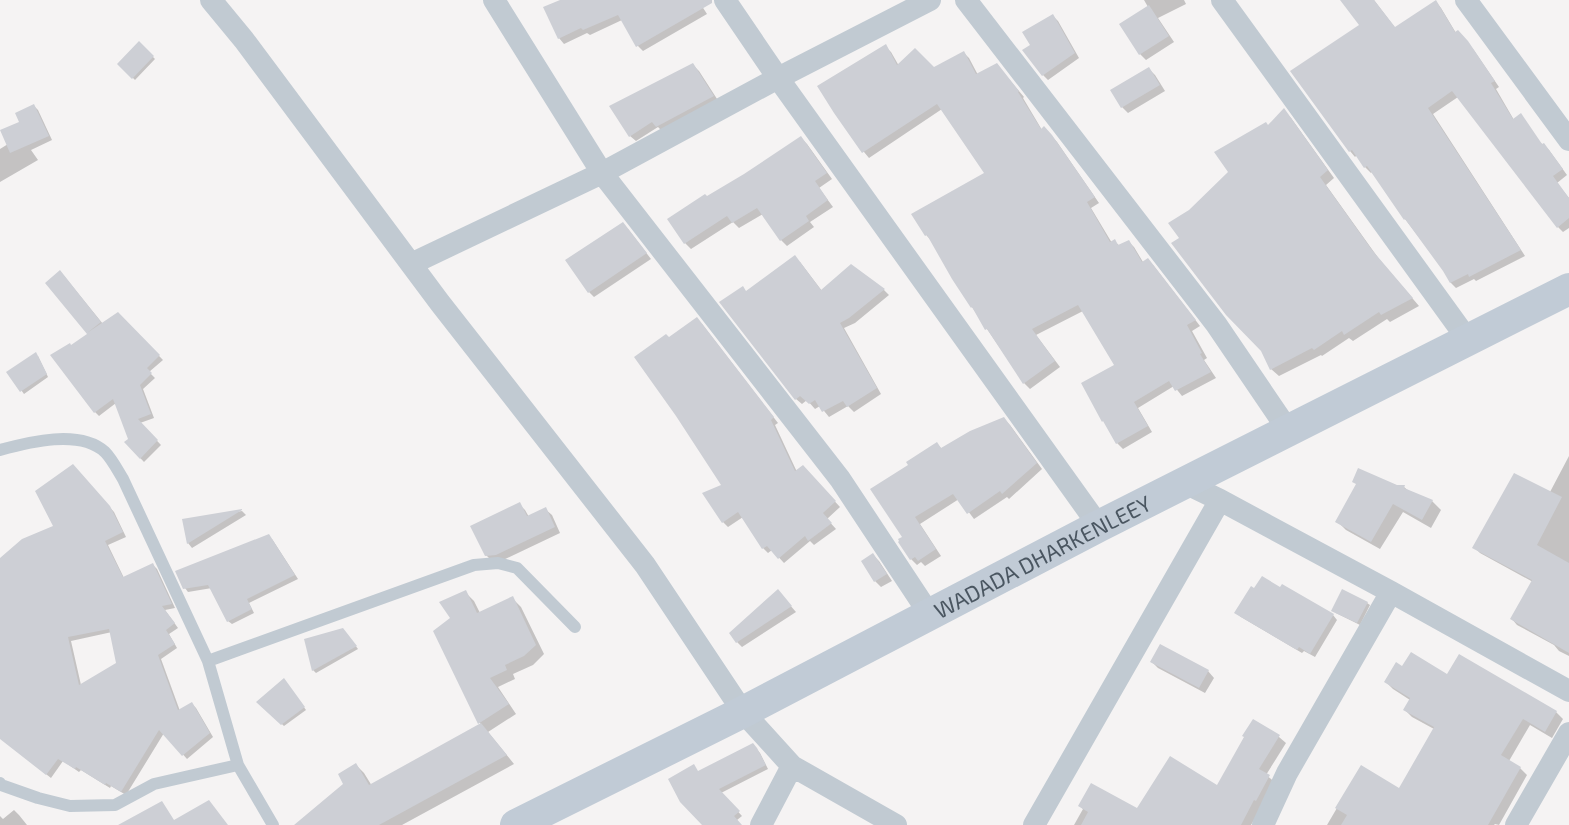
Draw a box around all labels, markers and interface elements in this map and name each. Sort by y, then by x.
street label: WADADA DHARKENLEEY [929,489,1155,623]

